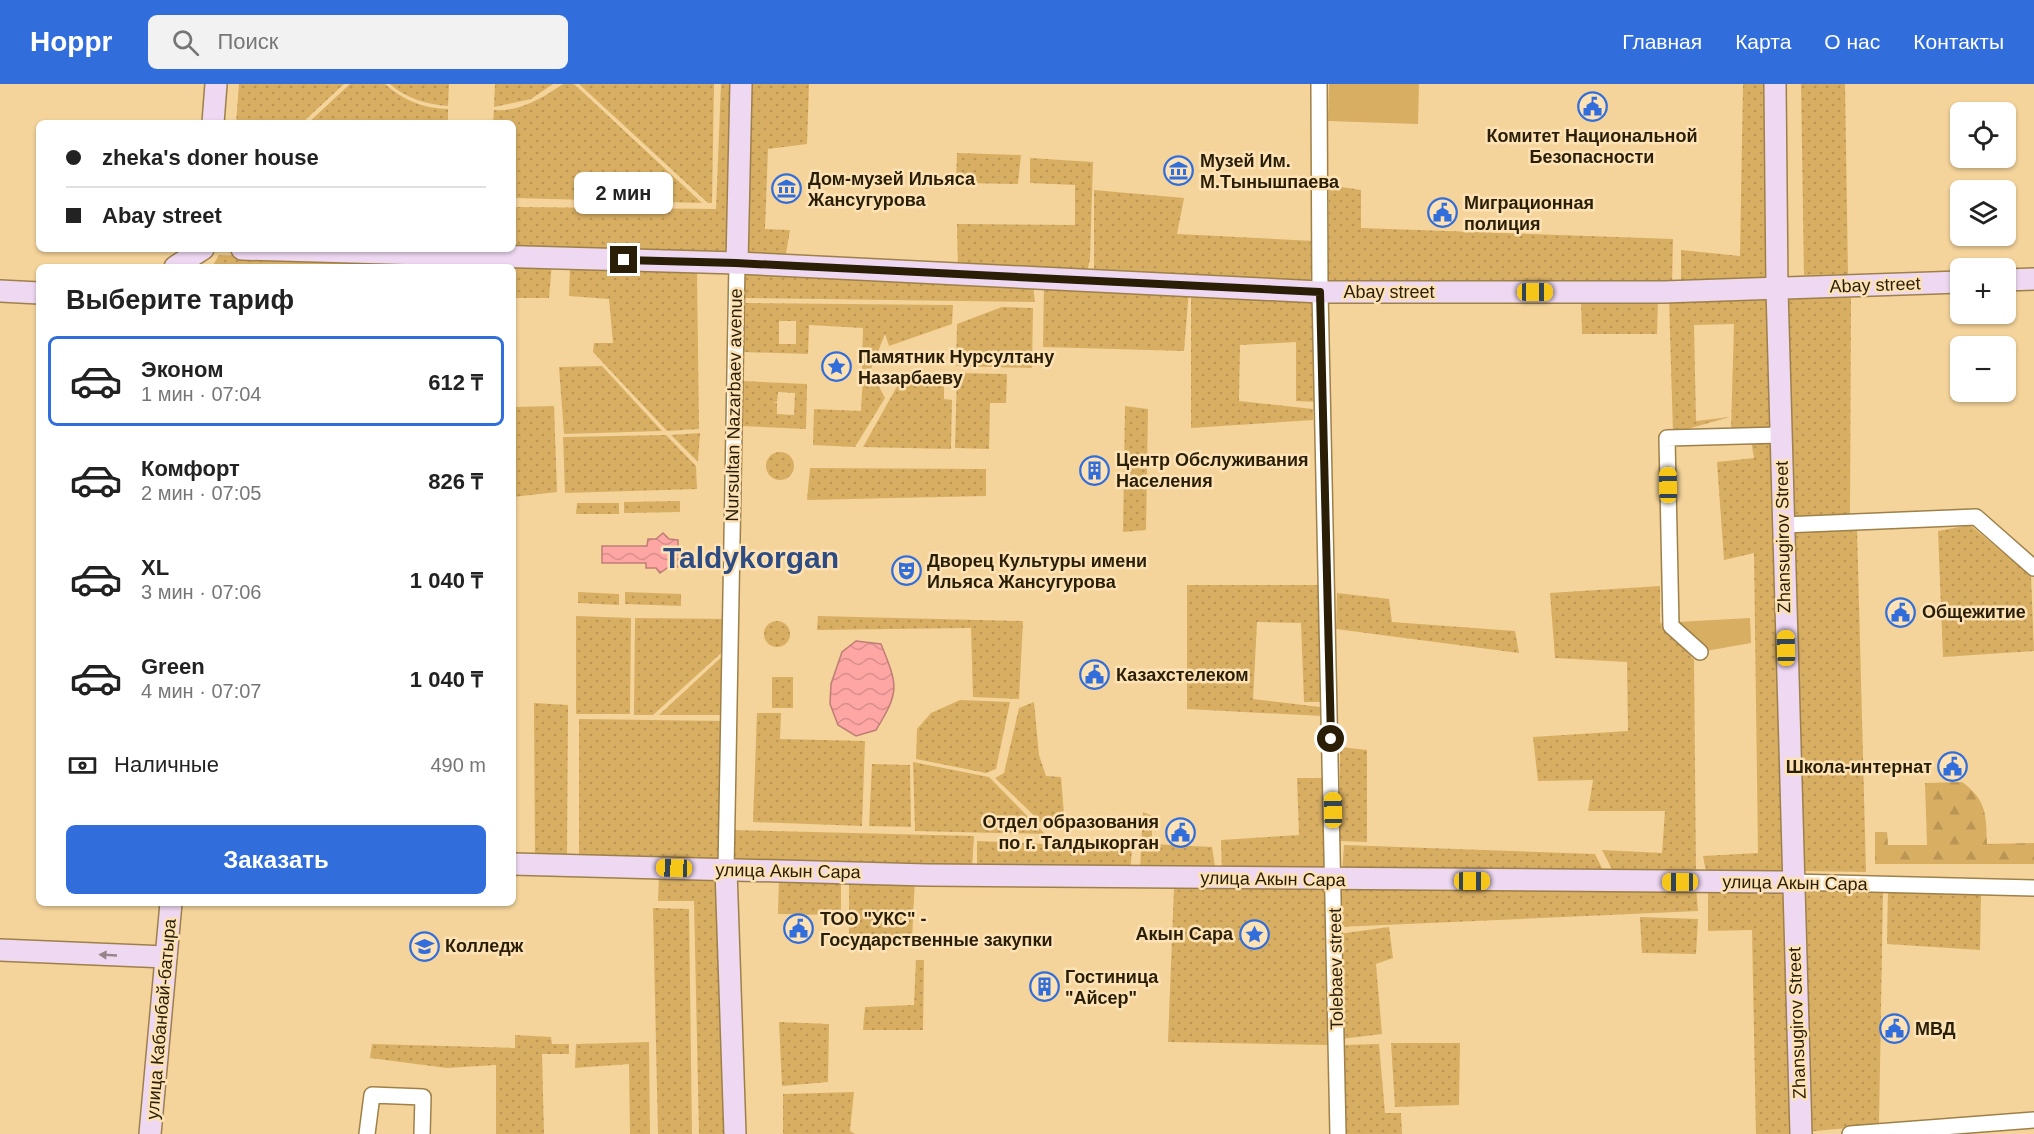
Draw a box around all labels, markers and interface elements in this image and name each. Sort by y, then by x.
search box [148,15,568,69]
text: Hoppr [30,26,112,57]
icon: search [169,26,202,59]
text: Поиск [217,29,278,54]
text: Главная [1622,30,1702,53]
text: Карта [1735,30,1791,53]
text: О нас [1824,30,1880,53]
text: Контакты [1913,30,2004,53]
public building icon: Комитет Национальной Безопасности [1576,91,1608,123]
map controls [1950,102,2016,402]
button: locate [1950,102,2016,168]
place label: Комитет Национальной Безопасности [1487,126,1697,167]
text: zheka's doner house [102,145,319,170]
place label: Музей Им. М.Тынышпаева [1200,151,1340,192]
museum icon: Музей Им. М.Тынышпаева [1163,155,1195,187]
place label: Дом-музей Ильяса Жансугурова [807,169,976,210]
callout: 2 мин [574,173,674,215]
museum icon: Дом-музей Ильяса Жансугурова [771,173,803,205]
button: layers [1950,180,2016,246]
text: 2 мин [596,182,651,204]
place label: Миграционная полиция [1464,193,1594,234]
public building icon: Миграционная полиция [1427,197,1459,229]
text: Abay street [102,203,222,228]
route end [610,246,637,273]
button: + [1950,258,2016,324]
street label: Abay street [1829,273,1921,297]
street label: Abay street [1343,282,1435,302]
car [1517,283,1553,301]
text: Выберите тариф [66,285,294,315]
street label: Nursultan Nazarbaev avenue [722,288,746,522]
button: − [1950,336,2016,402]
place label: Памятник Нурсултану Назарбаеву [858,347,1054,388]
place icon: Памятник Нурсултану Назарбаеву [821,351,853,383]
icon: car [69,354,123,408]
text: Эконом [141,357,224,382]
text: 612 ₸ [428,370,483,395]
text: 1 мин · 07:04 [141,383,261,405]
place label: Центр Обслуживания Населения [1116,450,1309,491]
icon: car [69,453,123,507]
building icon: Центр Обслуживания Населения [1079,454,1111,486]
text: Комфорт [141,456,240,481]
street label: Zhansugirov Street [1772,461,1794,613]
car [1659,467,1677,503]
text: 826 ₸ [428,469,483,494]
text: 2 мин · 07:05 [141,482,261,504]
district label: Taldykorgan [663,541,839,574]
place label: Дворец Культуры имени Ильяса Жансугурова [927,551,1147,592]
icon: car [69,552,123,606]
text: XL [141,555,169,580]
theatre icon: Дворец Культуры имени Ильяса Жансугурова [890,555,922,587]
text: 1 040 ₸ [410,568,483,593]
text: 3 мин · 07:06 [141,581,261,603]
public building icon: Общежитие [1885,596,1917,628]
place label: Общежитие [1922,602,2026,622]
car [1777,630,1795,666]
icon: car [69,651,123,705]
text: Green [141,654,205,679]
public building icon: Казахстелеком [1079,659,1111,691]
place label: Казахстелеком [1116,665,1249,685]
text: 1 040 ₸ [410,667,483,692]
text: 4 мин · 07:07 [141,680,261,702]
route start [1317,725,1344,752]
icon: cash [66,749,99,782]
public building icon: Школа-интернат [1937,751,1969,783]
text: Наличные [114,752,219,777]
text: 490 m [430,754,486,776]
place label: Школа-интернат [1786,757,1932,777]
car [1324,792,1342,828]
place label: Отдел образования по г. Талдыкорган [982,812,1159,853]
public building icon: Отдел образования по г. Талдыкорган [1164,816,1196,848]
button: Заказать [66,825,486,894]
car [656,858,692,878]
street label: улица Акын Сара [715,860,862,882]
street label: улица Акын Сара [1200,868,1347,890]
car [1454,872,1490,890]
street label: улица Акын Сара [1722,872,1869,894]
car [1662,873,1698,891]
street label: Tolebaev street [1325,908,1347,1030]
place label: ТОО "УКС" - Государственные закупки [820,909,1053,950]
public building icon: ТОО "УКС" - Государственные закупки [783,913,815,945]
street label: улица Кабанбай-батыра [142,917,180,1120]
place icon: Акын Сара [1238,918,1270,950]
place label: Акын Сара [1136,924,1234,944]
school or university icon: Колледж [408,930,440,962]
place label: Колледж [445,936,524,956]
street label: Zhansugirov Street [1784,947,1810,1099]
one-way arrow [98,951,117,960]
place label: Гостиница "Айсер" [1065,967,1159,1008]
building icon: Гостиница "Айсер" [1028,971,1060,1003]
public building icon: МВД [1878,1013,1910,1045]
place label: МВД [1915,1019,1956,1039]

